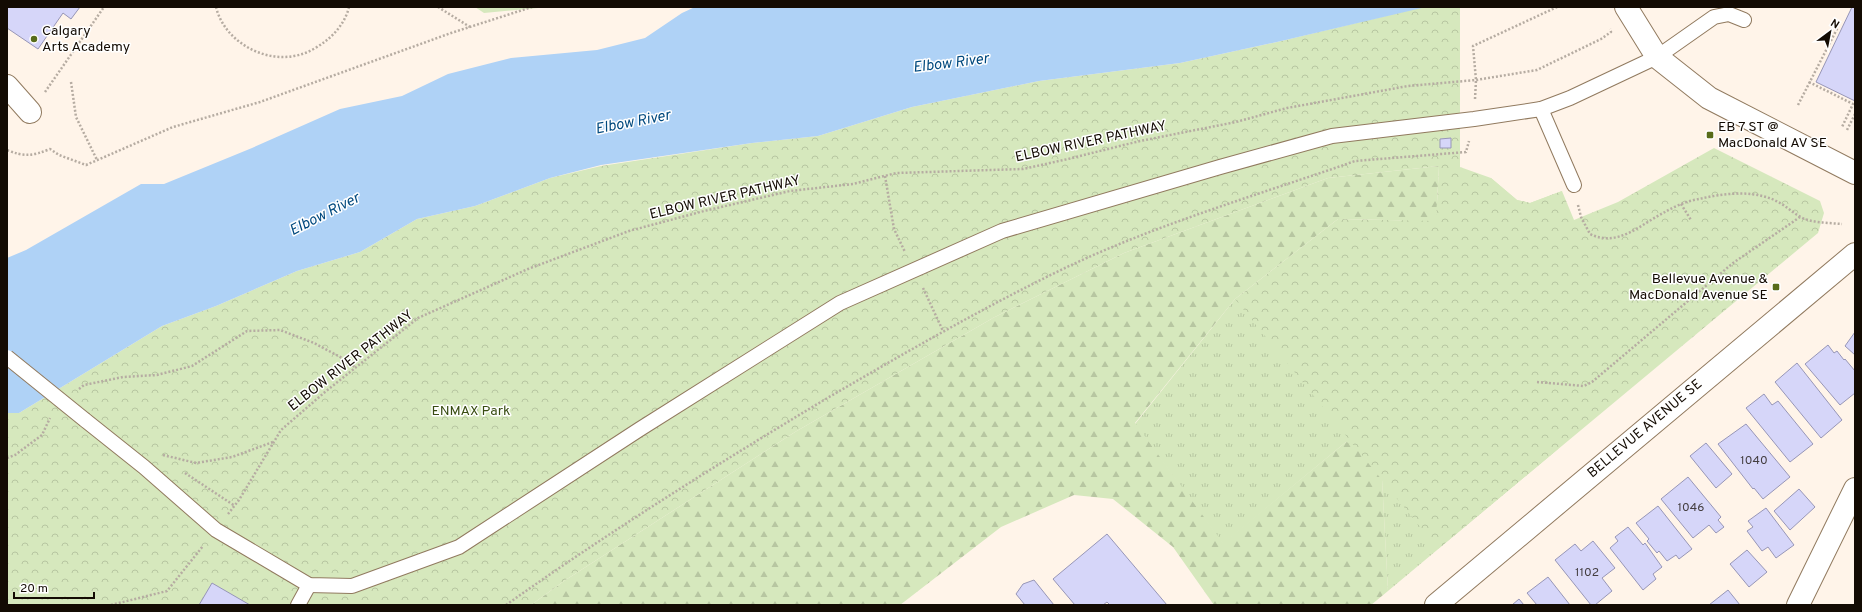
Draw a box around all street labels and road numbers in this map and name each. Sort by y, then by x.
street label: ELBOW RIVER PATHWAY [1014,118,1168,166]
street label: ELBOW RIVER PATHWAY [648,172,802,224]
street label: ELBOW RIVER PATHWAY [285,307,417,415]
street label: BELLEVUE AVENUE SE [1584,376,1706,482]

